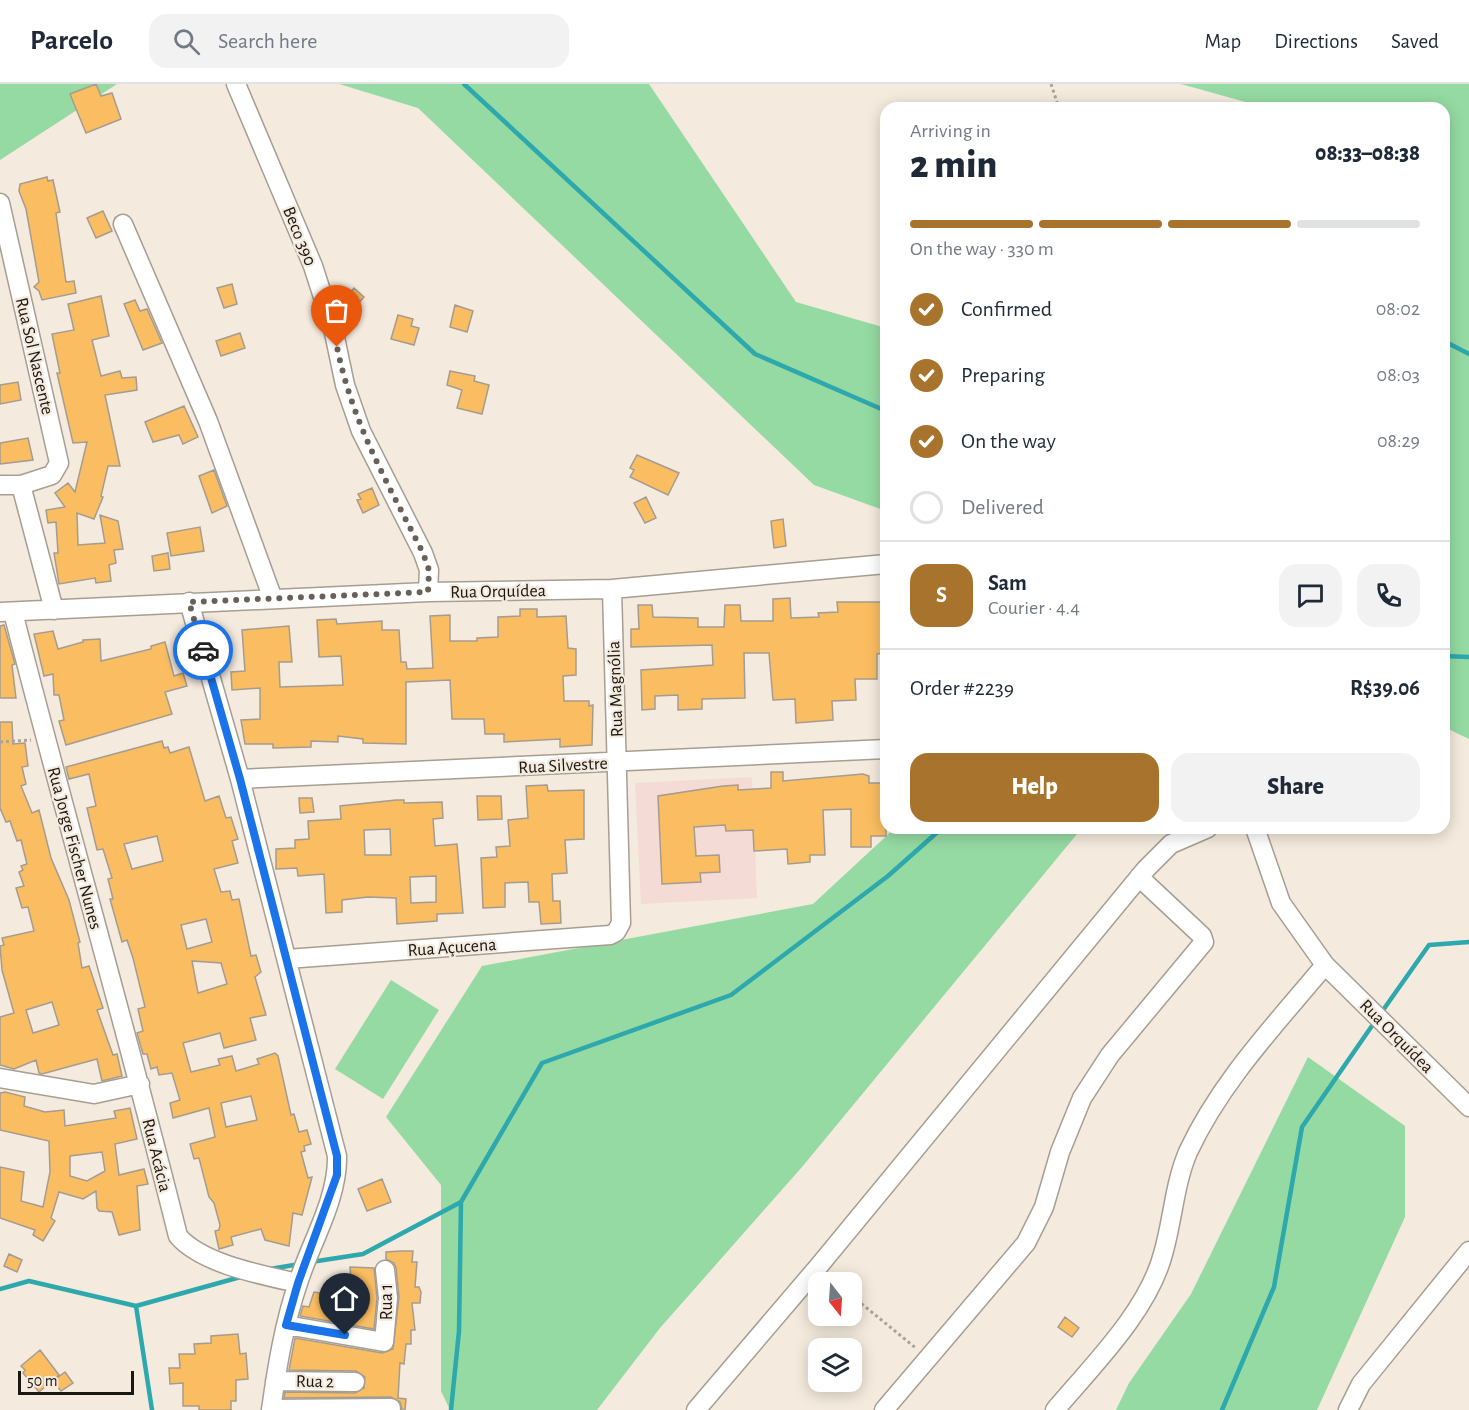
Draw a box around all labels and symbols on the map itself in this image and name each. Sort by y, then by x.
street label: Beco 390 [279,204,319,268]
pin [311,285,362,347]
street label: Rua Sol Nascente [12,296,56,417]
street label: Rua Orquídea [450,582,546,602]
courier [173,620,233,680]
street label: Rua Magnólia [605,640,627,737]
street label: Rua Silvestre [518,755,608,777]
street label: Rua Jorge Fischer Nunes [44,765,104,931]
street label: Rua Açucena [407,936,497,960]
street label: Rua Orquídea [1356,996,1437,1077]
street label: Rua Acácia [138,1117,174,1194]
north arrow [808,1272,862,1326]
pin [319,1273,370,1335]
street label: Rua 1 [378,1284,396,1320]
scale bar [18,1368,134,1396]
street label: Rua 2 [296,1373,334,1391]

